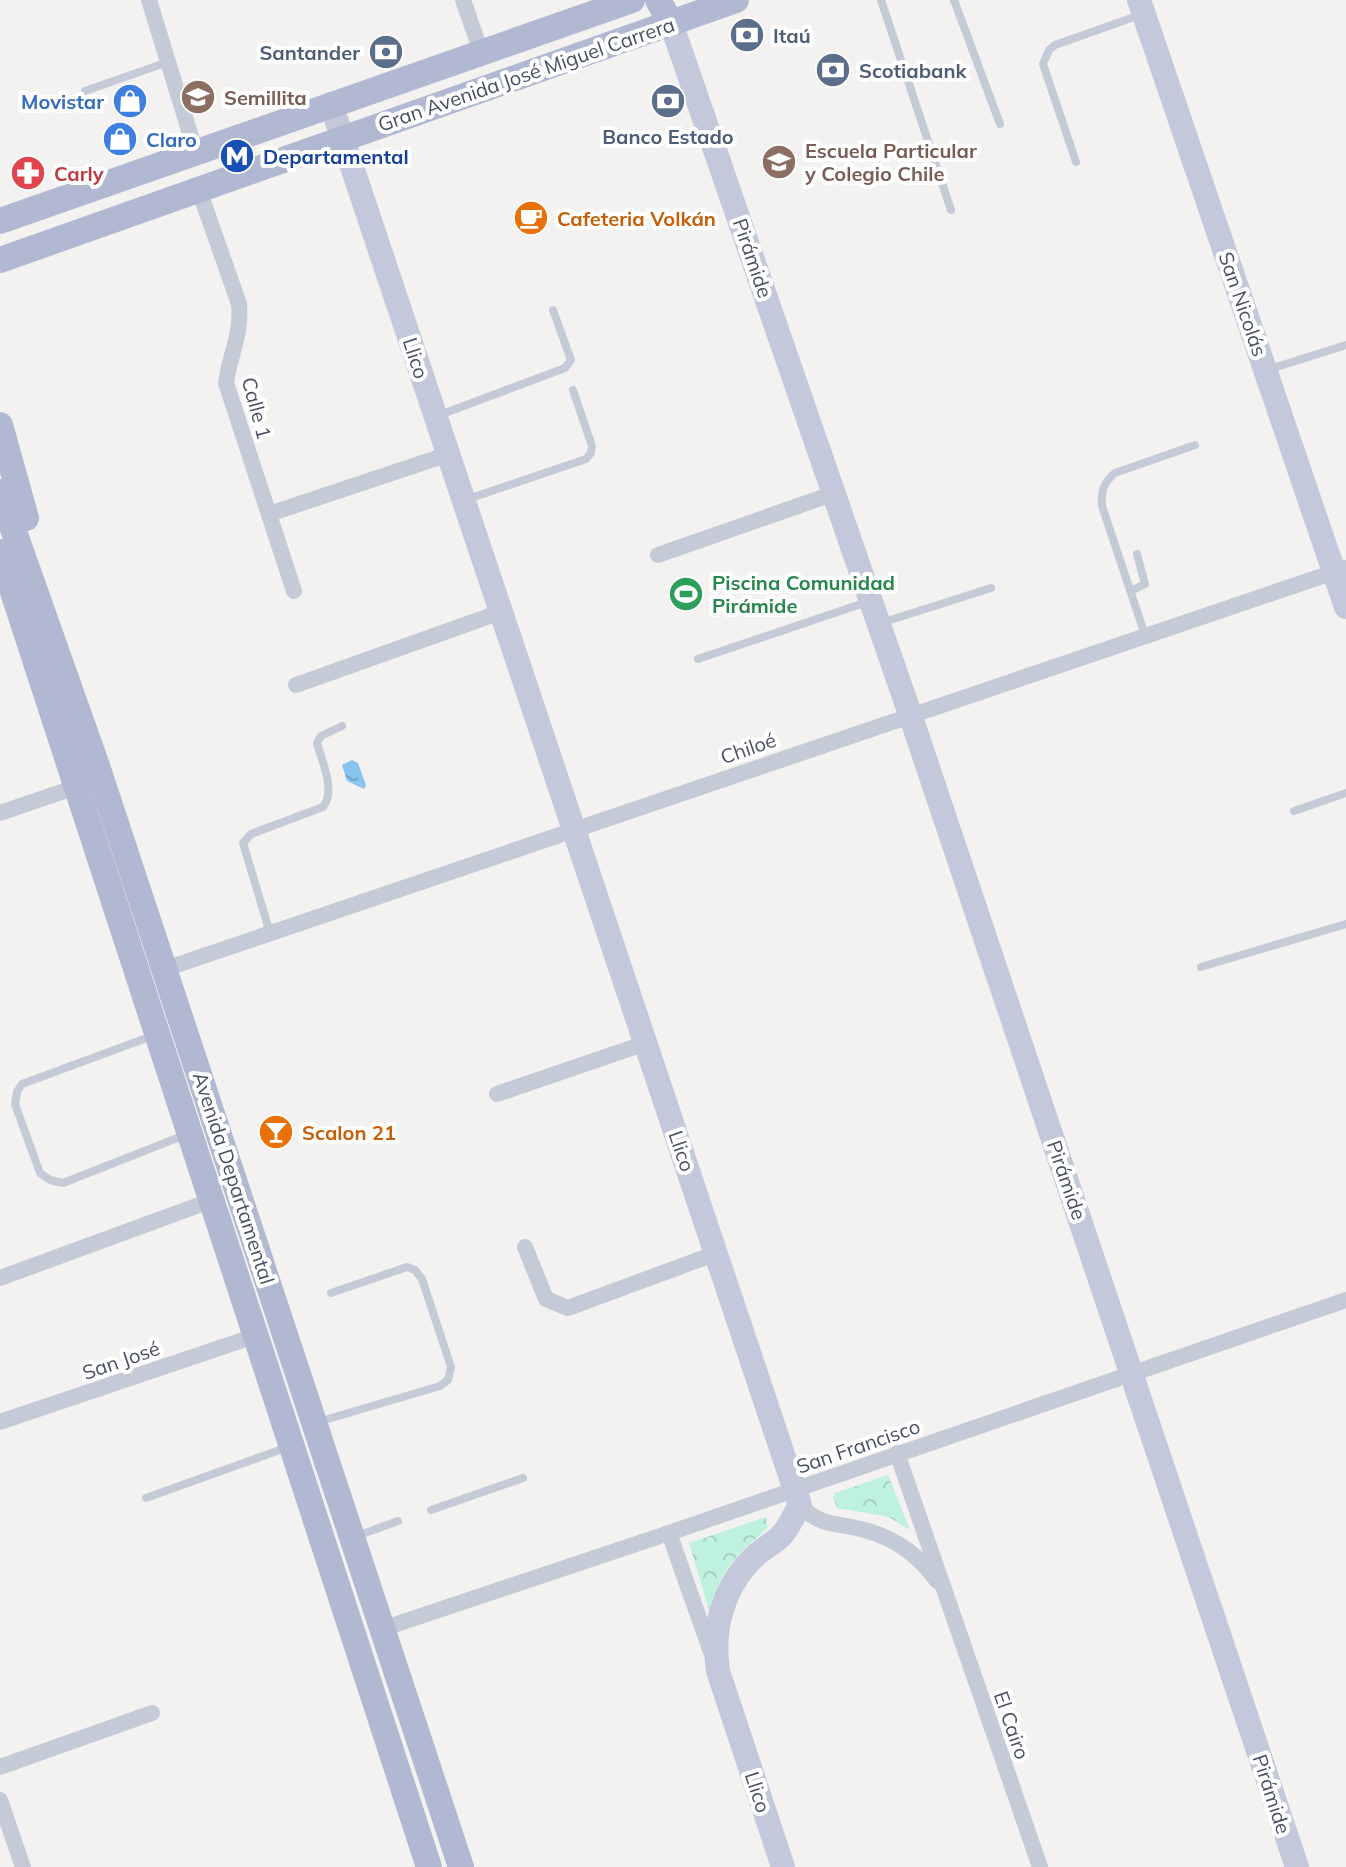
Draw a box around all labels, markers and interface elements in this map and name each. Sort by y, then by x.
street label: Gran Avenida José Miguel Carrera [374,11,678,137]
bank icon: Itaú [728,16,766,54]
place label: Itaú [773,23,811,48]
bank icon: Santander [367,33,405,71]
place label: Santander [259,40,360,65]
bank icon: Scotiabank [814,51,852,89]
place label: Scotiabank [859,58,968,83]
school or university icon: Semillita [179,78,217,116]
shop icon: Movistar [111,82,149,120]
bank icon: Banco Estado [649,82,687,120]
place label: Semillita [224,85,307,110]
place label: Movistar [21,89,104,114]
shop icon: Claro [101,120,139,158]
place label: Banco Estado [602,124,734,149]
place label: Claro [146,127,197,152]
metro station icon: Departamental [218,137,256,175]
place label: Escuela Particular y Colegio Chile [804,138,977,186]
school or university icon: Escuela Particular y Colegio Chile [760,143,798,181]
place label: Departamental [263,144,409,169]
pharmacy icon: Carly [9,154,47,192]
place label: Carly [54,161,104,186]
cafe icon: Cafeteria Volkán [512,199,550,237]
place label: Cafeteria Volkán [557,206,716,231]
street label: Pirámide [728,215,778,301]
street label: San Nicolás [1213,248,1273,360]
street label: Llico [398,334,434,382]
street label: Calle 1 [237,374,277,442]
place label: Piscina Comunidad Pirámide [712,570,895,618]
sports icon: Piscina Comunidad Pirámide [667,575,705,613]
street label: Chiloé [717,727,779,769]
street label: Avenida Departamental [188,1069,280,1287]
bar icon: Scalon 21 [257,1113,295,1151]
place label: Scalon 21 [302,1120,396,1145]
street label: Llico [663,1127,701,1175]
street label: Pirámide [1042,1137,1092,1223]
street label: San José [79,1335,163,1385]
street label: San Francisco [793,1413,923,1479]
street label: El Cairo [989,1688,1035,1762]
street label: Pirámide [1247,1751,1297,1837]
street label: Llico [740,1768,776,1816]

